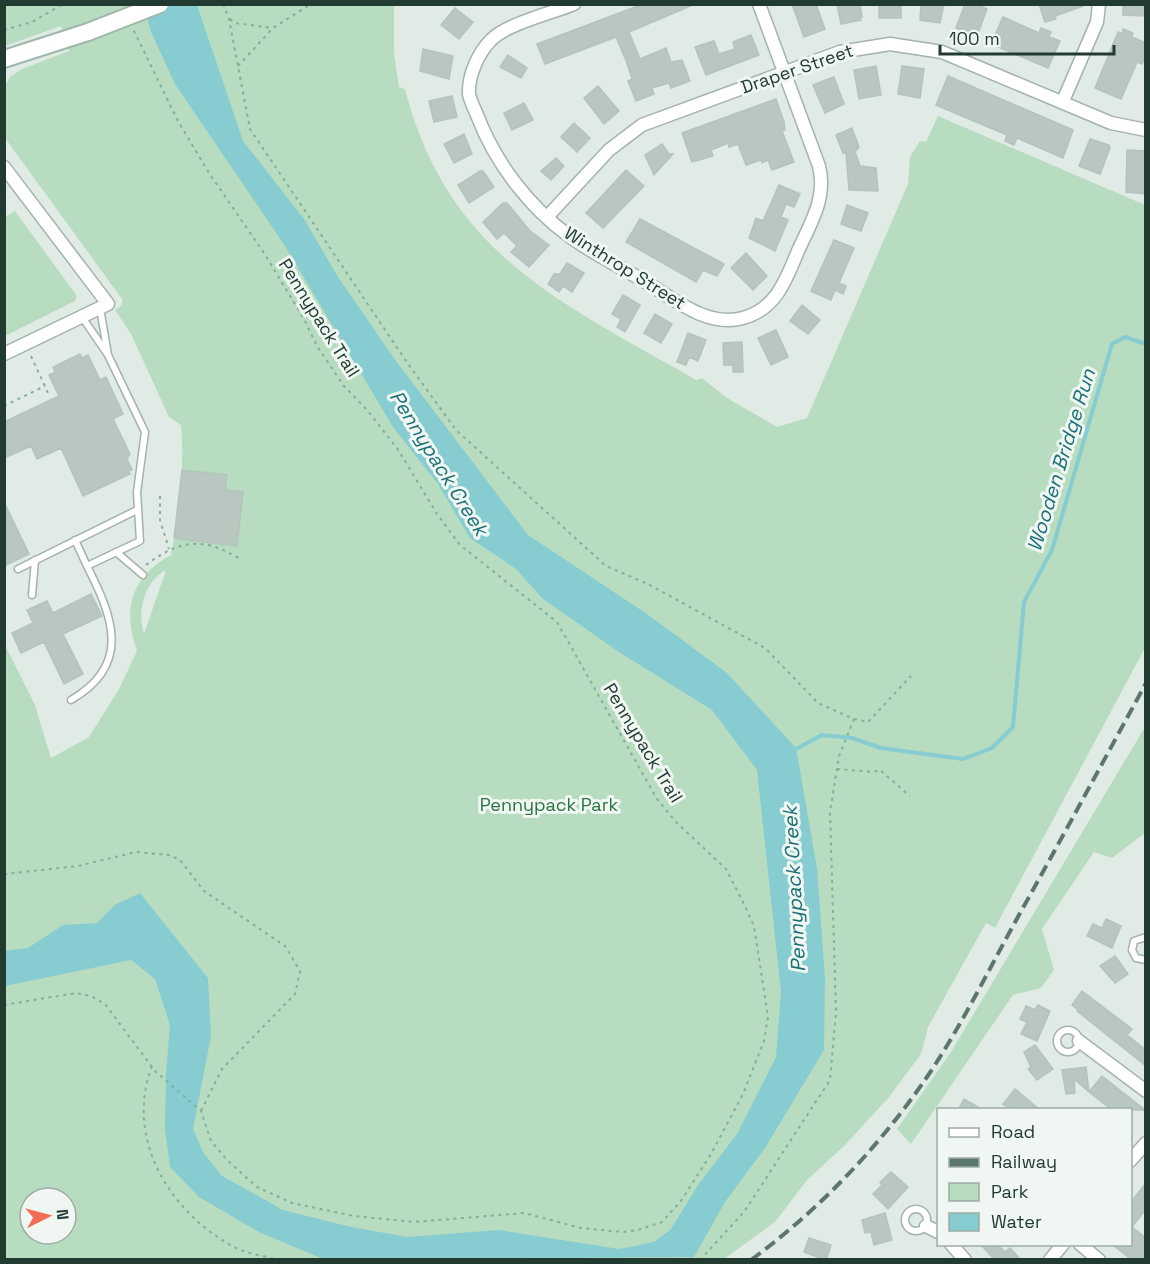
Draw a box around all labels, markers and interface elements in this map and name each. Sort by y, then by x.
scale bar [940,18,1114,56]
text: 100 m [949,27,1000,50]
street label: Draper Street [738,39,856,99]
street label: Winthrop Street [560,221,690,314]
street label: Pennypack Trail [274,254,365,381]
water label: Wooden Bridge Run [1021,365,1101,554]
water label: Pennypack Creek [384,385,495,542]
street label: Pennypack Trail [599,679,688,807]
park label: Pennypack Park [480,793,618,816]
water label: Pennypack Creek [777,803,811,973]
legend [937,1108,1132,1246]
text: Road [991,1120,1035,1143]
text: Railway [991,1150,1057,1173]
text: Park [991,1180,1029,1203]
north arrow [18,1186,78,1246]
text: N [51,1208,73,1221]
text: Water [991,1210,1042,1233]

